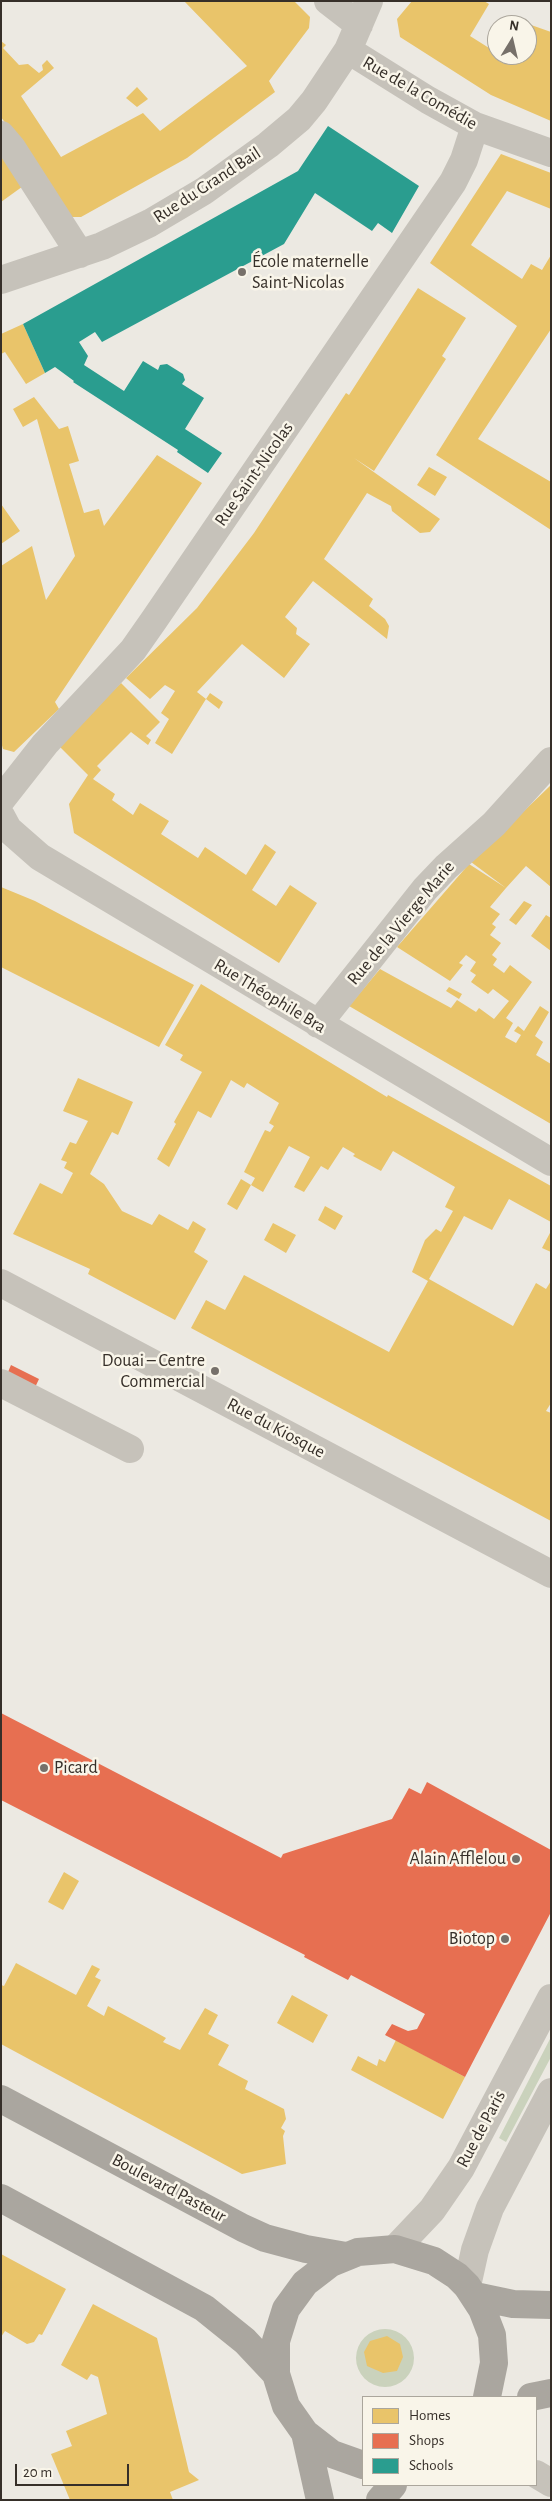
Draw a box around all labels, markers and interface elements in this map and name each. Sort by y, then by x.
north arrow [487,15,537,65]
text: N [508,18,520,34]
street label: Rue de la Comédie [359,51,481,135]
street label: Rue du Grand Bail [149,142,265,228]
place label: École maternelle Saint-Nicolas [252,251,369,294]
marker: École maternelle Saint-Nicolas [236,266,248,278]
street label: Rue Saint-Nicolas [210,418,298,530]
street label: Rue de la Vierge Marie [343,856,459,990]
street label: Rue Théophile Bra [210,954,330,1038]
place label: Douai – Centre Commercial [102,1350,205,1392]
marker: Douai – Centre Commercial [209,1365,221,1377]
street label: Rue du Kiosque [223,1393,329,1463]
place label: Picard [54,1757,98,1779]
marker: Picard [38,1762,50,1774]
place label: Alain Afflelou [409,1848,506,1870]
marker: Alain Afflelou [510,1853,522,1865]
place label: Biotop [449,1928,495,1950]
marker: Biotop [499,1933,511,1945]
street label: Rue de Paris [452,2087,510,2171]
street label: Boulevard Pasteur [108,2149,230,2227]
legend [362,2396,537,2486]
text: Homes [409,2408,451,2423]
text: Shops [409,2433,444,2448]
scale bar [18,2454,131,2486]
text: Schools [409,2458,453,2473]
text: 20 m [23,2465,52,2480]

